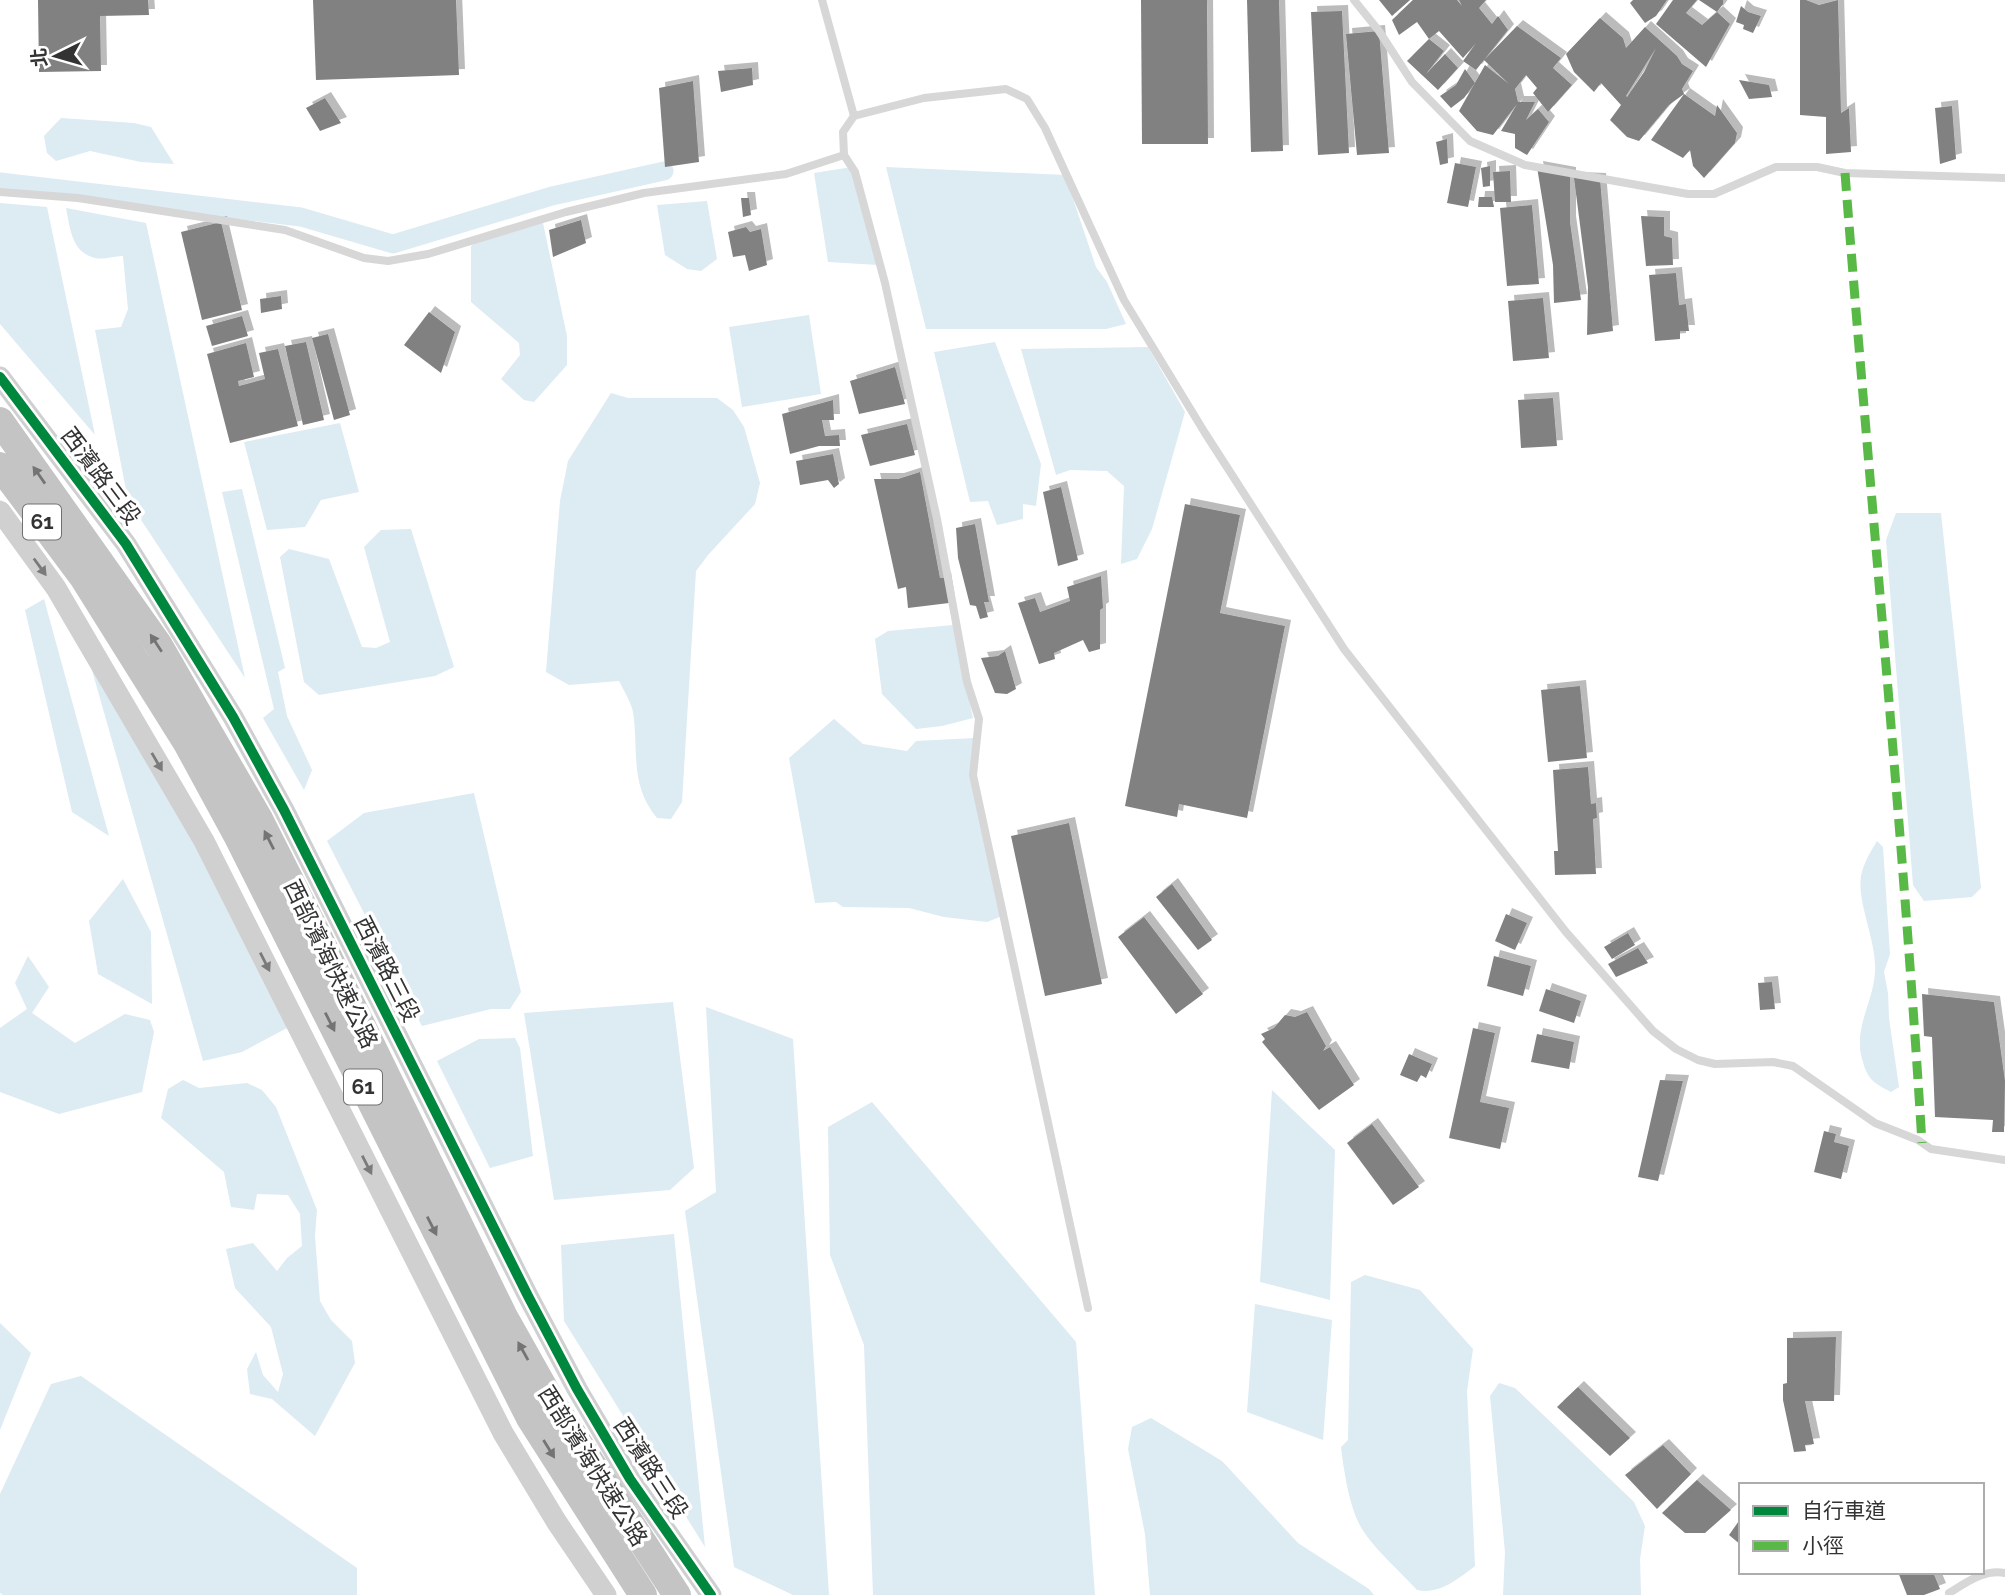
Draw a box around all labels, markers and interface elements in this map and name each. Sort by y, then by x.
north arrow [21,21,91,91]
text: 北 [27,47,51,68]
street label: 西濱路三段 [56,422,147,530]
one-way arrow [32,466,46,484]
road number: 61 [23,504,61,540]
one-way arrow [33,557,47,576]
one-way arrow [150,633,163,652]
one-way arrow [151,752,163,771]
one-way arrow [263,830,274,850]
street label: 西部濱海快速公路 [279,875,384,1052]
street label: 西濱路三段 [349,911,426,1026]
one-way arrow [259,952,270,972]
one-way arrow [325,1012,336,1032]
road number: 61 [344,1070,382,1104]
one-way arrow [362,1155,373,1175]
one-way arrow [426,1216,438,1236]
one-way arrow [517,1341,529,1360]
street label: 西部濱海快速公路 [533,1381,654,1551]
street label: 西濱路三段 [609,1412,694,1523]
one-way arrow [543,1439,556,1458]
legend [1739,1483,1984,1574]
text: 自行車道 [1802,1498,1886,1523]
text: 小徑 [1802,1533,1844,1558]

